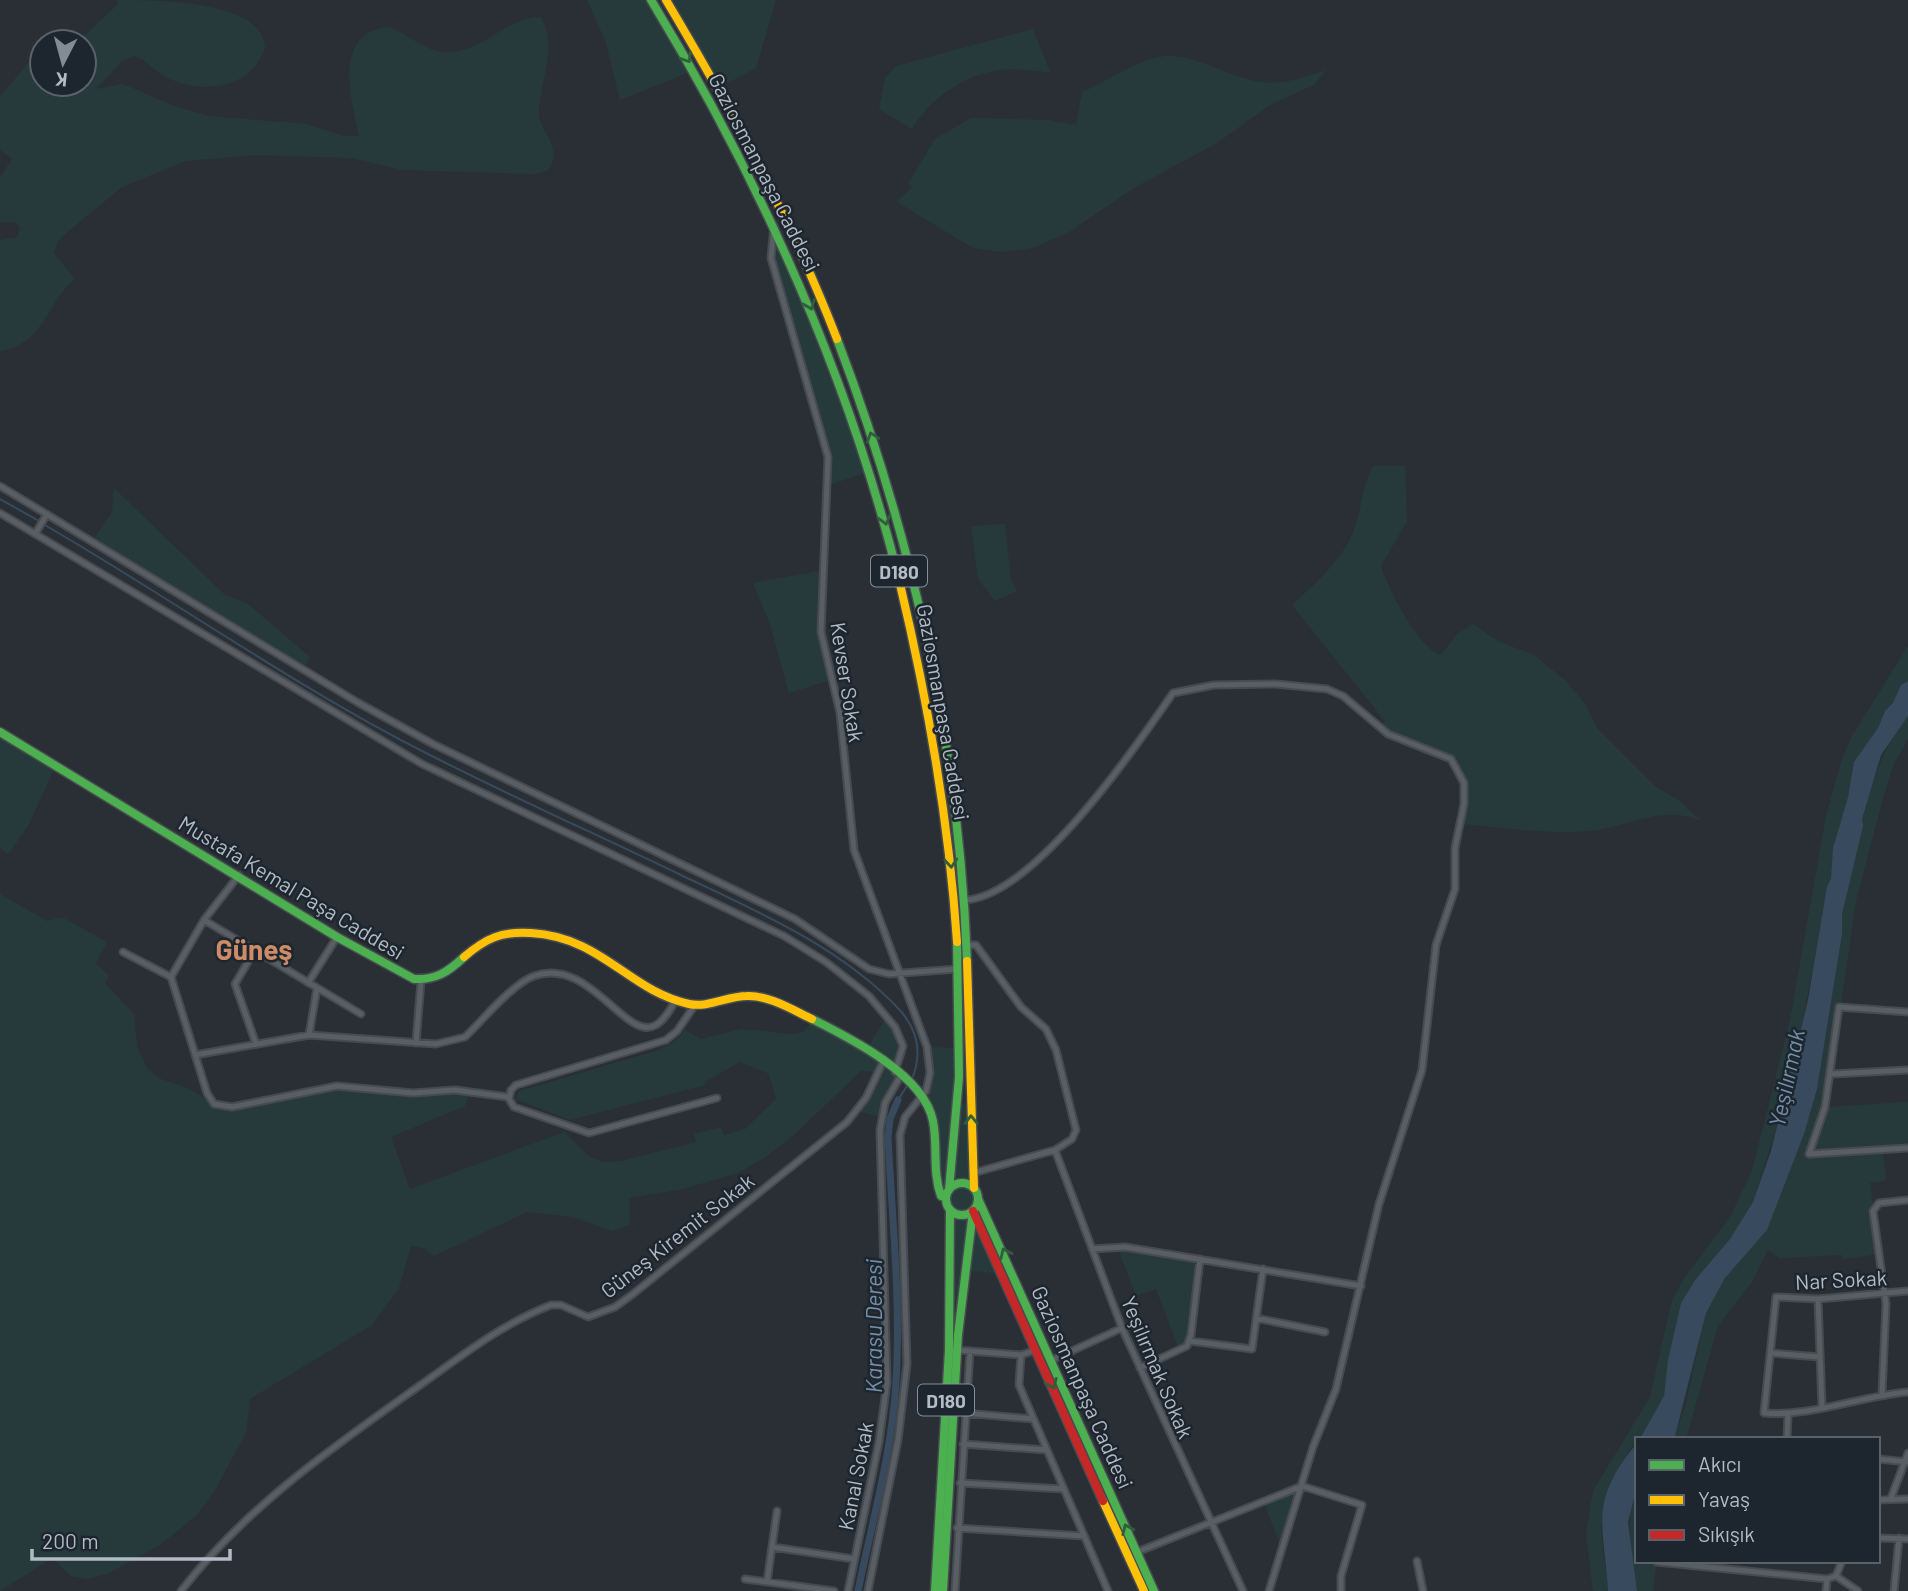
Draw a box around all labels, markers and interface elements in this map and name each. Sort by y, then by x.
north arrow [28,28,98,98]
one-way arrow [679,50,692,63]
text: K [54,68,68,92]
street label: Gaziosmanpaşa Caddesi [704,69,826,275]
one-way arrow [802,298,816,310]
one-way arrow [866,432,880,444]
one-way arrow [877,514,891,526]
road number: D180 [871,556,927,586]
street label: Gaziosmanpaşa Caddesi [913,602,975,822]
street label: Kevser Sokak [826,620,870,744]
street label: Mustafa Kemal Paşa Caddesi [175,810,409,964]
one-way arrow [943,857,958,869]
district label: Güneş [216,932,292,966]
water label: Yeşilırmak [1762,1027,1810,1129]
one-way arrow [963,1114,979,1125]
street label: Güneş Kiremit Sokak [595,1167,759,1303]
one-way arrow [999,1248,1013,1260]
water label: Karasu Deresi [859,1258,887,1393]
street label: Nar Sokak [1794,1264,1888,1294]
street label: Gaziosmanpaşa Caddesi [1027,1282,1139,1492]
street label: Yeşilırmak Sokak [1117,1292,1199,1442]
one-way arrow [1044,1377,1058,1390]
road number: D180 [918,1384,974,1416]
street label: Kanal Sokak [832,1420,878,1532]
legend [1635,1437,1880,1563]
text: Akıcı [1698,1451,1741,1476]
text: Yavaş [1698,1486,1750,1511]
scale bar [32,1518,229,1562]
text: Sıkışık [1698,1521,1755,1546]
one-way arrow [1121,1523,1135,1536]
text: 200 m [42,1528,99,1553]

